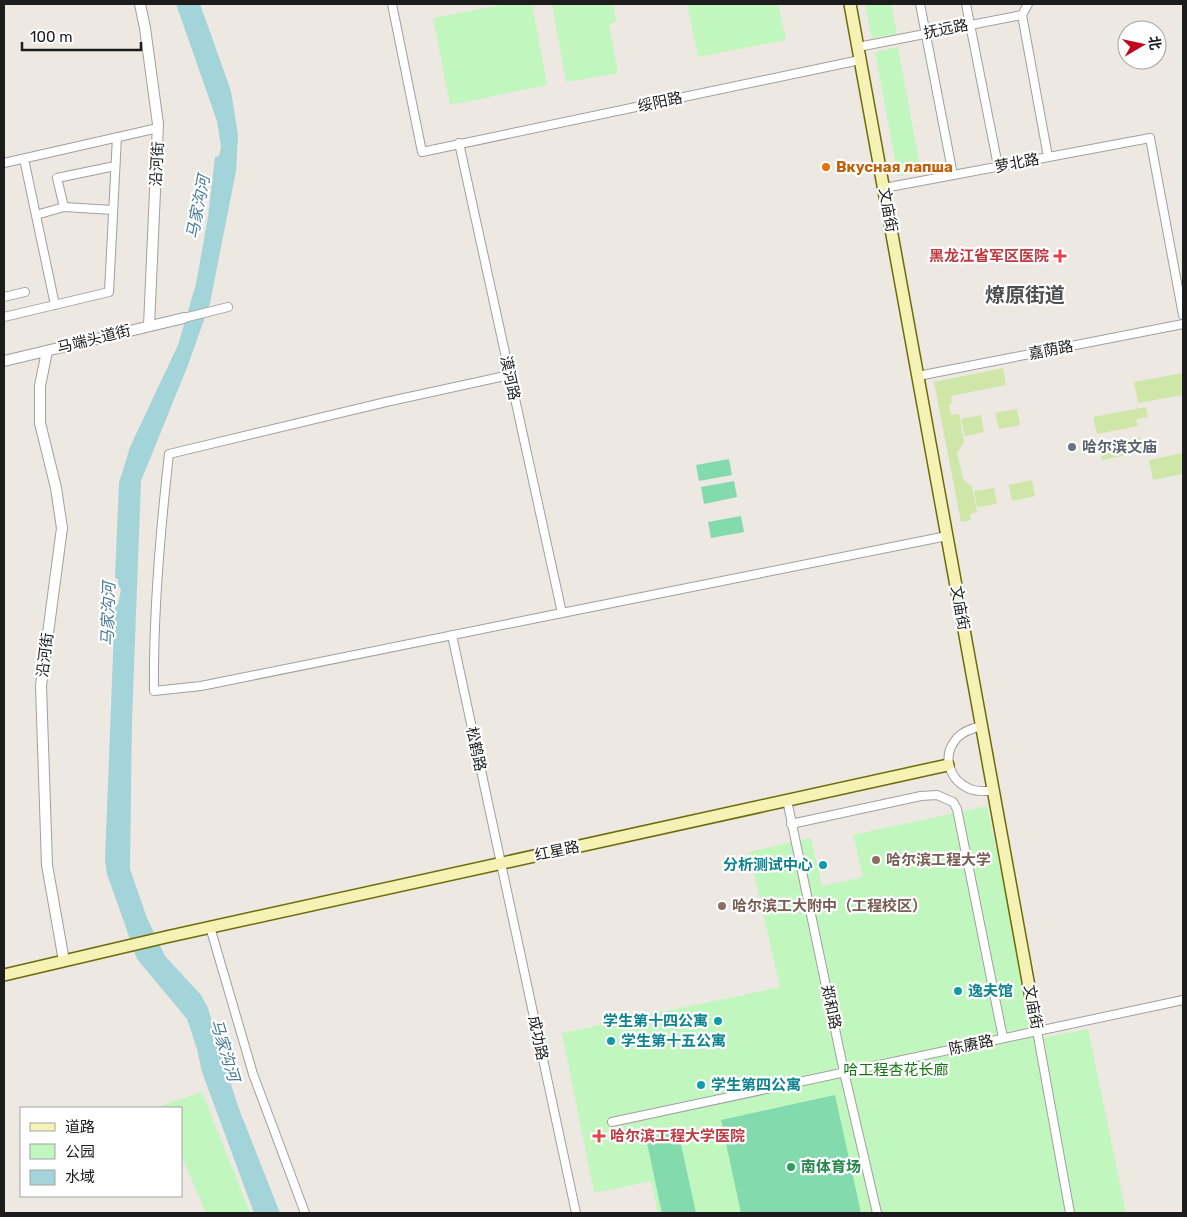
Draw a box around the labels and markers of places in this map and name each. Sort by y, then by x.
place label: Вкусная лапша [836,158,953,176]
marker: Вкусная лапша [820,161,832,173]
place label: 黑龙江省军区医院 [929,247,1049,265]
marker: 黑龙江省军区医院 [1053,249,1067,263]
place label: 哈尔滨文庙 [1082,438,1157,456]
marker: 哈尔滨文庙 [1066,441,1078,453]
place label: 哈尔滨工程大学 [886,851,991,869]
marker: 哈尔滨工程大学 [870,854,882,866]
place label: 分析测试中心 [723,856,813,874]
marker: 分析测试中心 [817,859,829,871]
place label: 哈尔滨工大附中（工程校区） [732,897,927,915]
marker: 哈尔滨工大附中（工程校区） [716,900,728,912]
place label: 逸夫馆 [968,982,1013,1000]
marker: 逸夫馆 [952,985,964,997]
place label: 学生第十四公寓 [603,1012,708,1030]
marker: 学生第十四公寓 [712,1015,724,1027]
place label: 学生第十五公寓 [621,1032,726,1050]
marker: 学生第十五公寓 [605,1035,617,1047]
place label: 学生第四公寓 [711,1076,801,1094]
marker: 学生第四公寓 [695,1079,707,1091]
place label: 哈尔滨工程大学医院 [610,1127,745,1145]
marker: 哈尔滨工程大学医院 [592,1129,606,1143]
place label: 南体育场 [801,1158,861,1176]
marker: 南体育场 [785,1161,797,1173]

